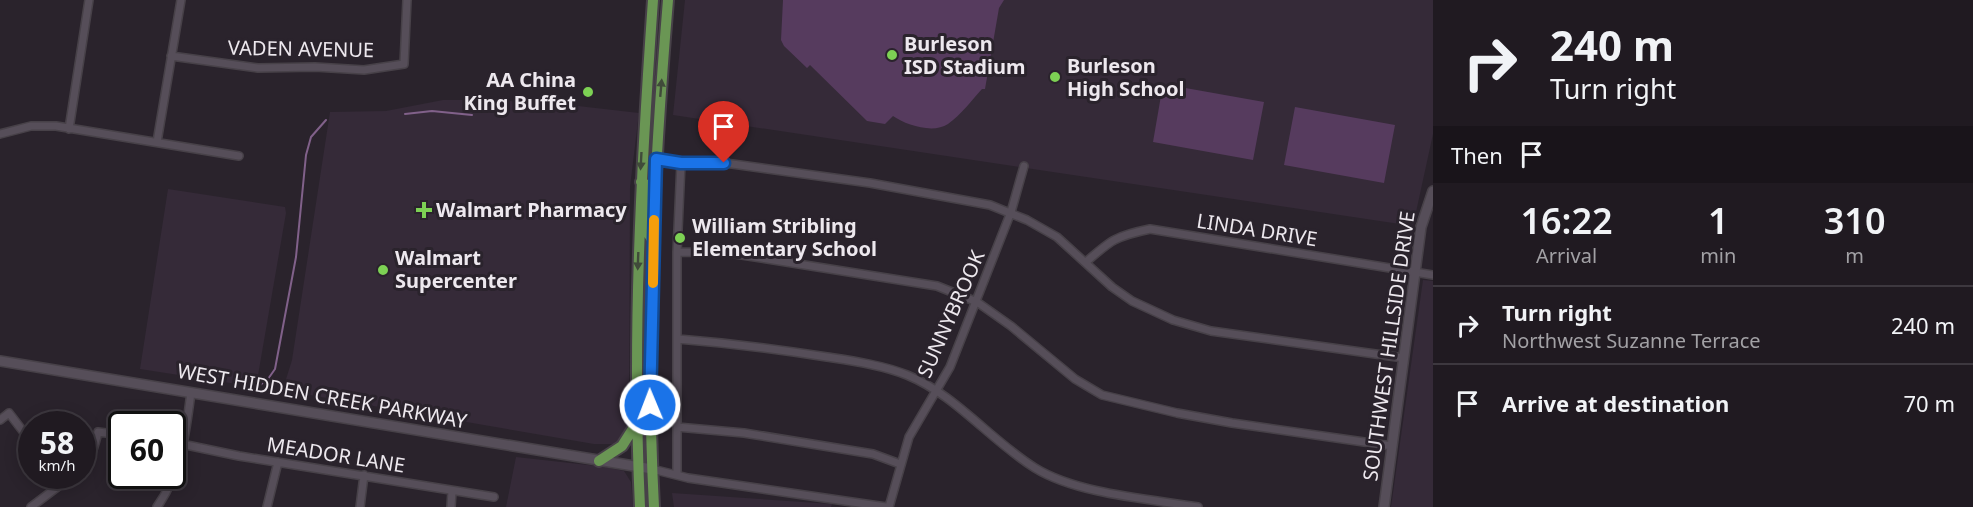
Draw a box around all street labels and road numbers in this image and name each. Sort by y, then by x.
street label: VADEN AVENUE [228,34,374,63]
street label: LINDA DRIVE [1195,207,1319,252]
street label: SOUTHWEST HILLSIDE DRIVE [1356,209,1421,483]
street label: SUNNYBROOK [910,245,991,382]
street label: WEST HIDDEN CREEK PARKWAY [175,357,470,434]
street label: MEADOR LANE [265,430,407,479]

